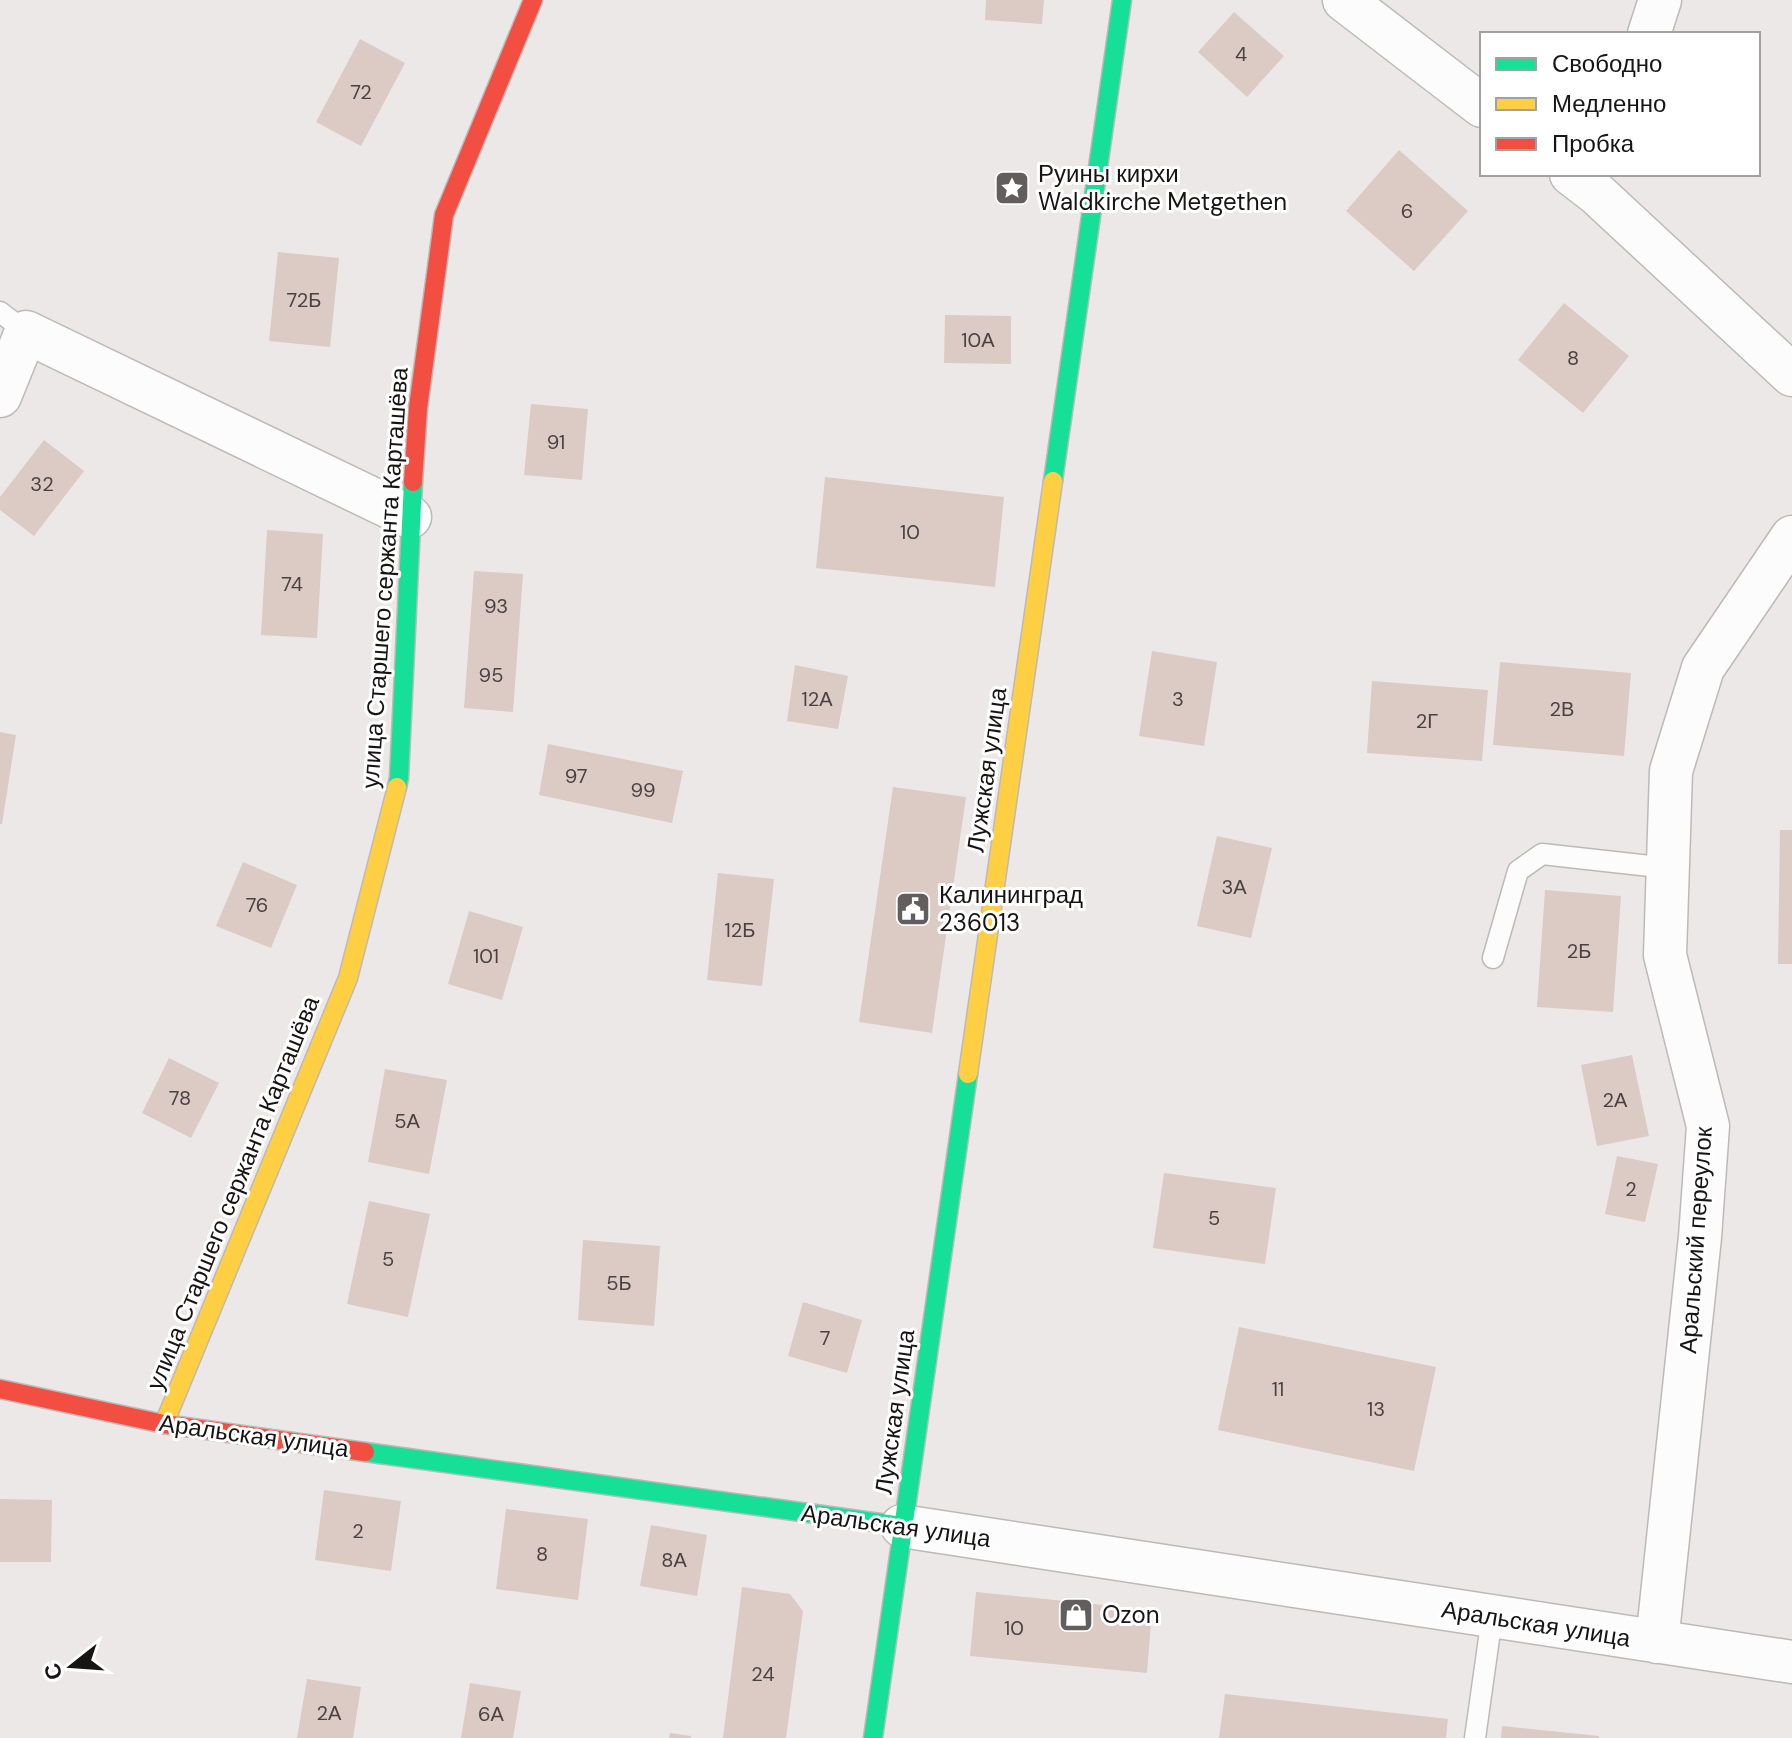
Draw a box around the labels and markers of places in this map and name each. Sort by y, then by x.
place label: Руины кирхи Waldkirche Metgethen [1038,158,1287,217]
place icon: Руины кирхи Waldkirche Metgethen [993,169,1031,207]
place label: Калининград 236013 [939,879,1083,938]
public building icon: Калининград 236013 [894,890,932,928]
shop icon: Ozon [1057,1596,1095,1634]
place label: Ozon [1102,1599,1160,1630]

